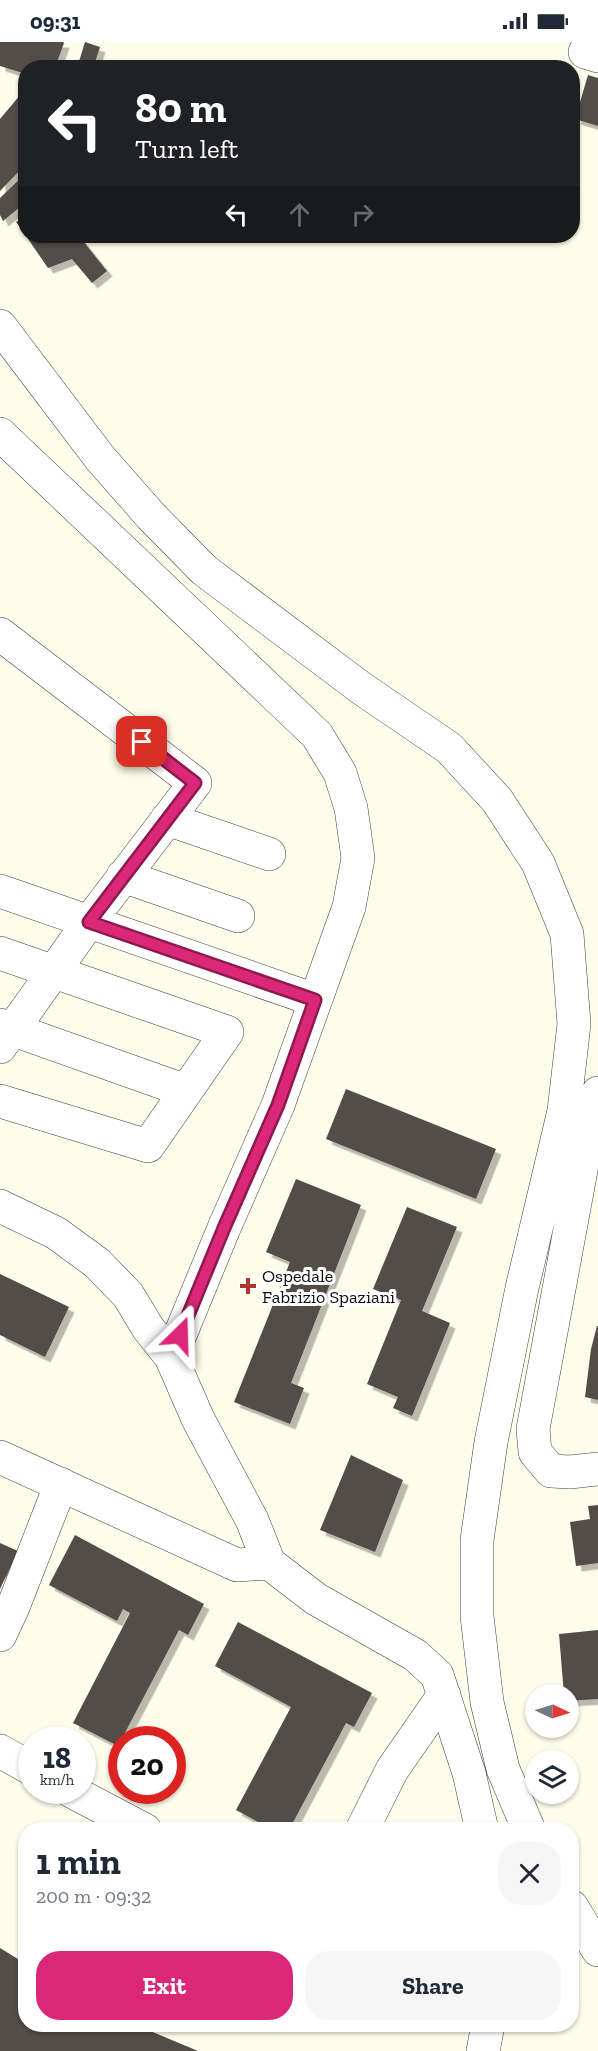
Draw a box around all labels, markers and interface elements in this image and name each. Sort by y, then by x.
text: 09:31 [30,8,81,35]
text: 80 m [135,82,226,133]
icon: left [36,84,114,162]
text: Turn left [135,133,238,165]
icon: left [220,198,253,231]
icon: ahead [283,198,316,231]
icon: right [346,198,379,231]
pin [116,716,167,767]
icon: arrive [125,725,158,758]
place label: Ospedale Fabrizio Spaziani [262,1265,395,1308]
marker: Ospedale Fabrizio Spaziani [239,1277,257,1295]
position arrow [148,1303,212,1367]
north arrow [525,1684,579,1738]
map controls [525,1684,579,1804]
speed limit sign: 20 [108,1726,186,1804]
text: 18 [43,1740,71,1776]
button: layers [525,1750,579,1804]
text: km/h [40,1771,74,1789]
text: 1 min [36,1840,121,1883]
button: close [498,1842,561,1905]
text: 200 m · 09:32 [36,1884,151,1908]
button: Exit [36,1951,293,2020]
button: Share [305,1951,561,2020]

